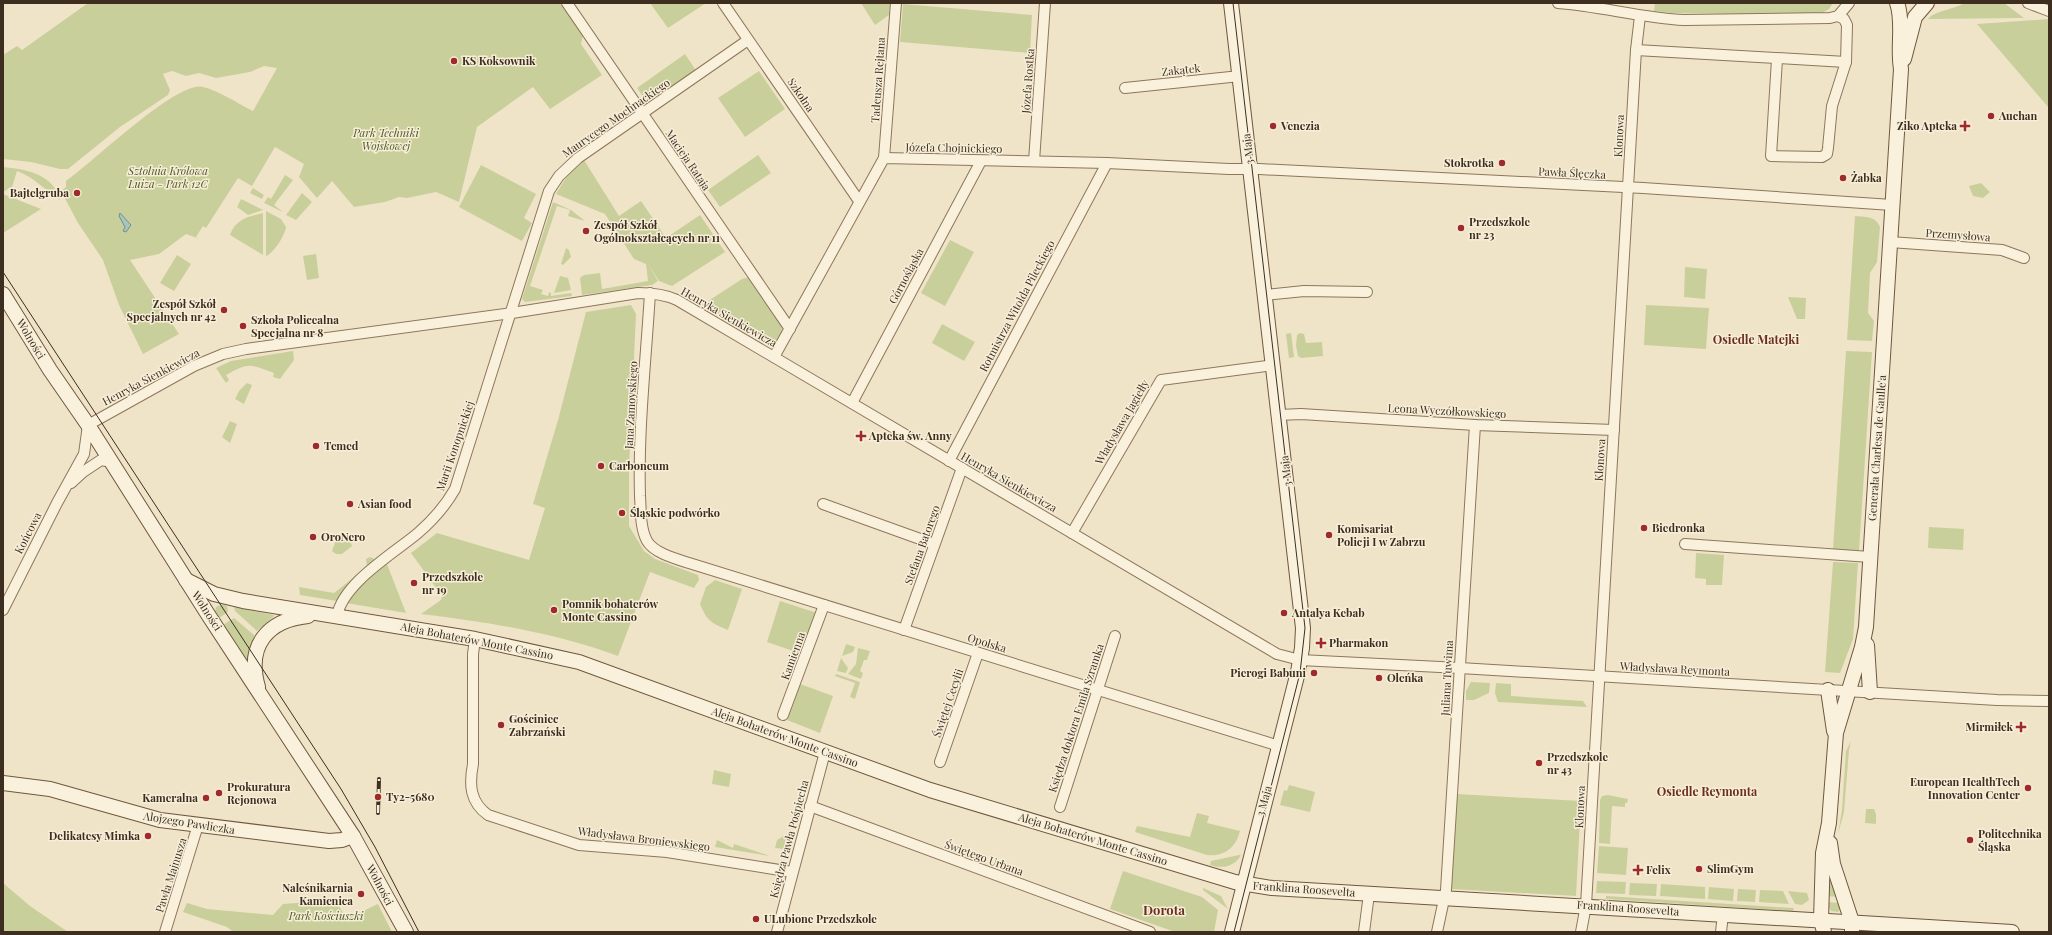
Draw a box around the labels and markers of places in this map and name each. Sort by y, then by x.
place label: KS Koksownik [462,53,536,68]
marker: KS Koksownik [449,56,459,66]
place label: Auchan [1998,108,2038,123]
marker: Auchan [1986,111,1996,121]
place label: Venezia [1280,118,1320,133]
place label: Ziko Apteka [1897,118,1957,133]
marker: Venezia [1268,121,1278,131]
marker: Ziko Apteka [1960,121,1970,131]
place label: Stokrotka [1444,155,1494,170]
marker: Stokrotka [1497,158,1507,168]
place label: Żabka [1851,170,1882,185]
marker: Żabka [1838,173,1848,183]
place label: Bajtelgruba [10,185,69,200]
marker: Bajtelgruba [72,188,82,198]
place label: Przedszkole nr 23 [1469,214,1530,242]
place label: Zespół Szkół Ogólnokształcących nr 11 [594,217,720,245]
marker: Przedszkole nr 23 [1456,223,1466,233]
marker: Zespół Szkół Ogólnokształcących nr 11 [581,226,591,236]
place label: Zespół Szkół Specjalnych nr 42 [126,296,217,324]
marker: Zespół Szkół Specjalnych nr 42 [219,305,229,315]
place label: Szkoła Policealna Specjalna nr 8 [251,312,339,340]
marker: Szkoła Policealna Specjalna nr 8 [238,321,248,331]
place label: Apteka św. Anny [868,428,952,443]
marker: Apteka św. Anny [856,431,866,441]
place label: Temed [324,438,359,453]
marker: Temed [311,441,321,451]
place label: Carboneum [609,458,669,473]
marker: Carboneum [596,461,606,471]
place label: Asian food [357,496,412,511]
marker: Asian food [345,499,355,509]
place label: Śląskie podwórko [630,505,720,520]
marker: Śląskie podwórko [617,508,627,518]
place label: Biedronka [1652,520,1705,535]
place label: Komisariat Policji I w Zabrzu [1337,521,1426,549]
marker: Biedronka [1639,523,1649,533]
place label: OroNero [321,529,365,544]
marker: Komisariat Policji I w Zabrzu [1324,530,1334,540]
marker: OroNero [308,532,318,542]
place label: Przedszkole nr 19 [422,569,483,597]
marker: Przedszkole nr 19 [409,578,419,588]
place label: Pomnik bohaterów Monte Cassino [562,596,659,624]
marker: Pomnik bohaterów Monte Cassino [549,605,559,615]
place label: Antalya Kebab [1291,605,1365,620]
marker: Antalya Kebab [1279,608,1289,618]
place label: Pharmakon [1329,635,1389,650]
marker: Pharmakon [1316,638,1326,648]
place label: Pierogi Babuni [1230,665,1307,680]
marker: Pierogi Babuni [1309,668,1319,678]
place label: Oleńka [1387,670,1424,685]
marker: Oleńka [1374,673,1384,683]
place label: Gościniec Zabrzański [509,711,566,739]
place label: Mirmiłek [1965,719,2014,734]
marker: Gościniec Zabrzański [496,720,506,730]
marker: Mirmiłek [2016,722,2026,732]
place label: Przedszkole nr 43 [1547,749,1608,777]
marker: Przedszkole nr 43 [1534,758,1544,768]
place label: European HealthTech Innovation Center [1910,774,2021,802]
place label: Prokuratura Rejonowa [227,779,291,807]
marker: European HealthTech Innovation Center [2023,783,2033,793]
marker: Prokuratura Rejonowa [214,788,224,798]
place label: Ty2-5680 [386,789,435,804]
place label: Kameralna [142,790,198,805]
marker: Ty2-5680 [373,792,383,802]
marker: Kameralna [201,793,211,803]
place label: Politechnika Śląska [1978,826,2042,854]
place label: Delikatesy Mimka [49,828,140,843]
marker: Delikatesy Mimka [143,831,153,841]
marker: Politechnika Śląska [1965,835,1975,845]
place label: SlimGym [1707,861,1754,876]
place label: Felix [1646,862,1671,877]
marker: SlimGym [1694,864,1704,874]
marker: Felix [1633,865,1643,875]
place label: Naleśnikarnia Kamienica [282,880,353,908]
marker: Naleśnikarnia Kamienica [356,889,366,899]
place label: ULubione Przedszkole [764,911,877,926]
marker: ULubione Przedszkole [751,914,761,924]

